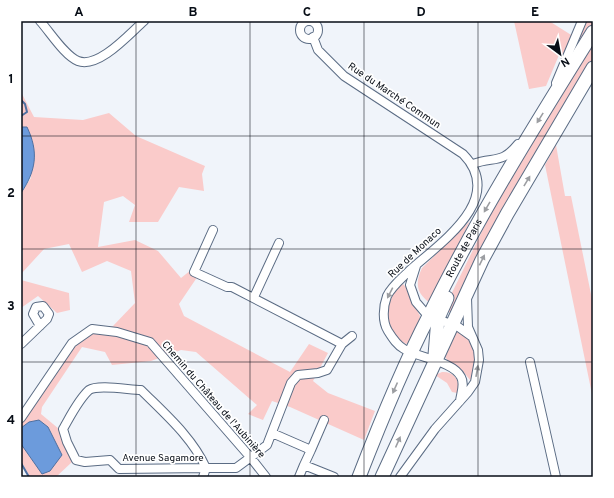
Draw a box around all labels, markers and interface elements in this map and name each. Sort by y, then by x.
text: A [74,5,84,21]
text: B [189,5,198,21]
text: C [303,5,311,21]
text: D [416,5,426,21]
text: E [531,5,539,21]
north arrow [540,34,580,74]
text: N [558,54,572,70]
street label: Rue du Marché Commun [345,60,443,132]
text: 1 [8,72,14,88]
one-way arrow [537,112,544,124]
one-way arrow [523,175,530,187]
text: 2 [7,186,15,202]
one-way arrow [484,201,491,213]
street label: Route de Paris [443,216,486,280]
street label: Rue de Monaco [386,225,445,281]
one-way arrow [479,254,485,266]
one-way arrow [386,287,393,299]
text: 3 [7,299,15,315]
street label: Chemin du Château de l'Aubinière [159,339,267,461]
one-way arrow [475,364,481,377]
one-way arrow [392,382,399,394]
text: 4 [7,413,15,429]
one-way arrow [395,437,401,448]
street label: Avenue Sagamore [122,452,204,465]

